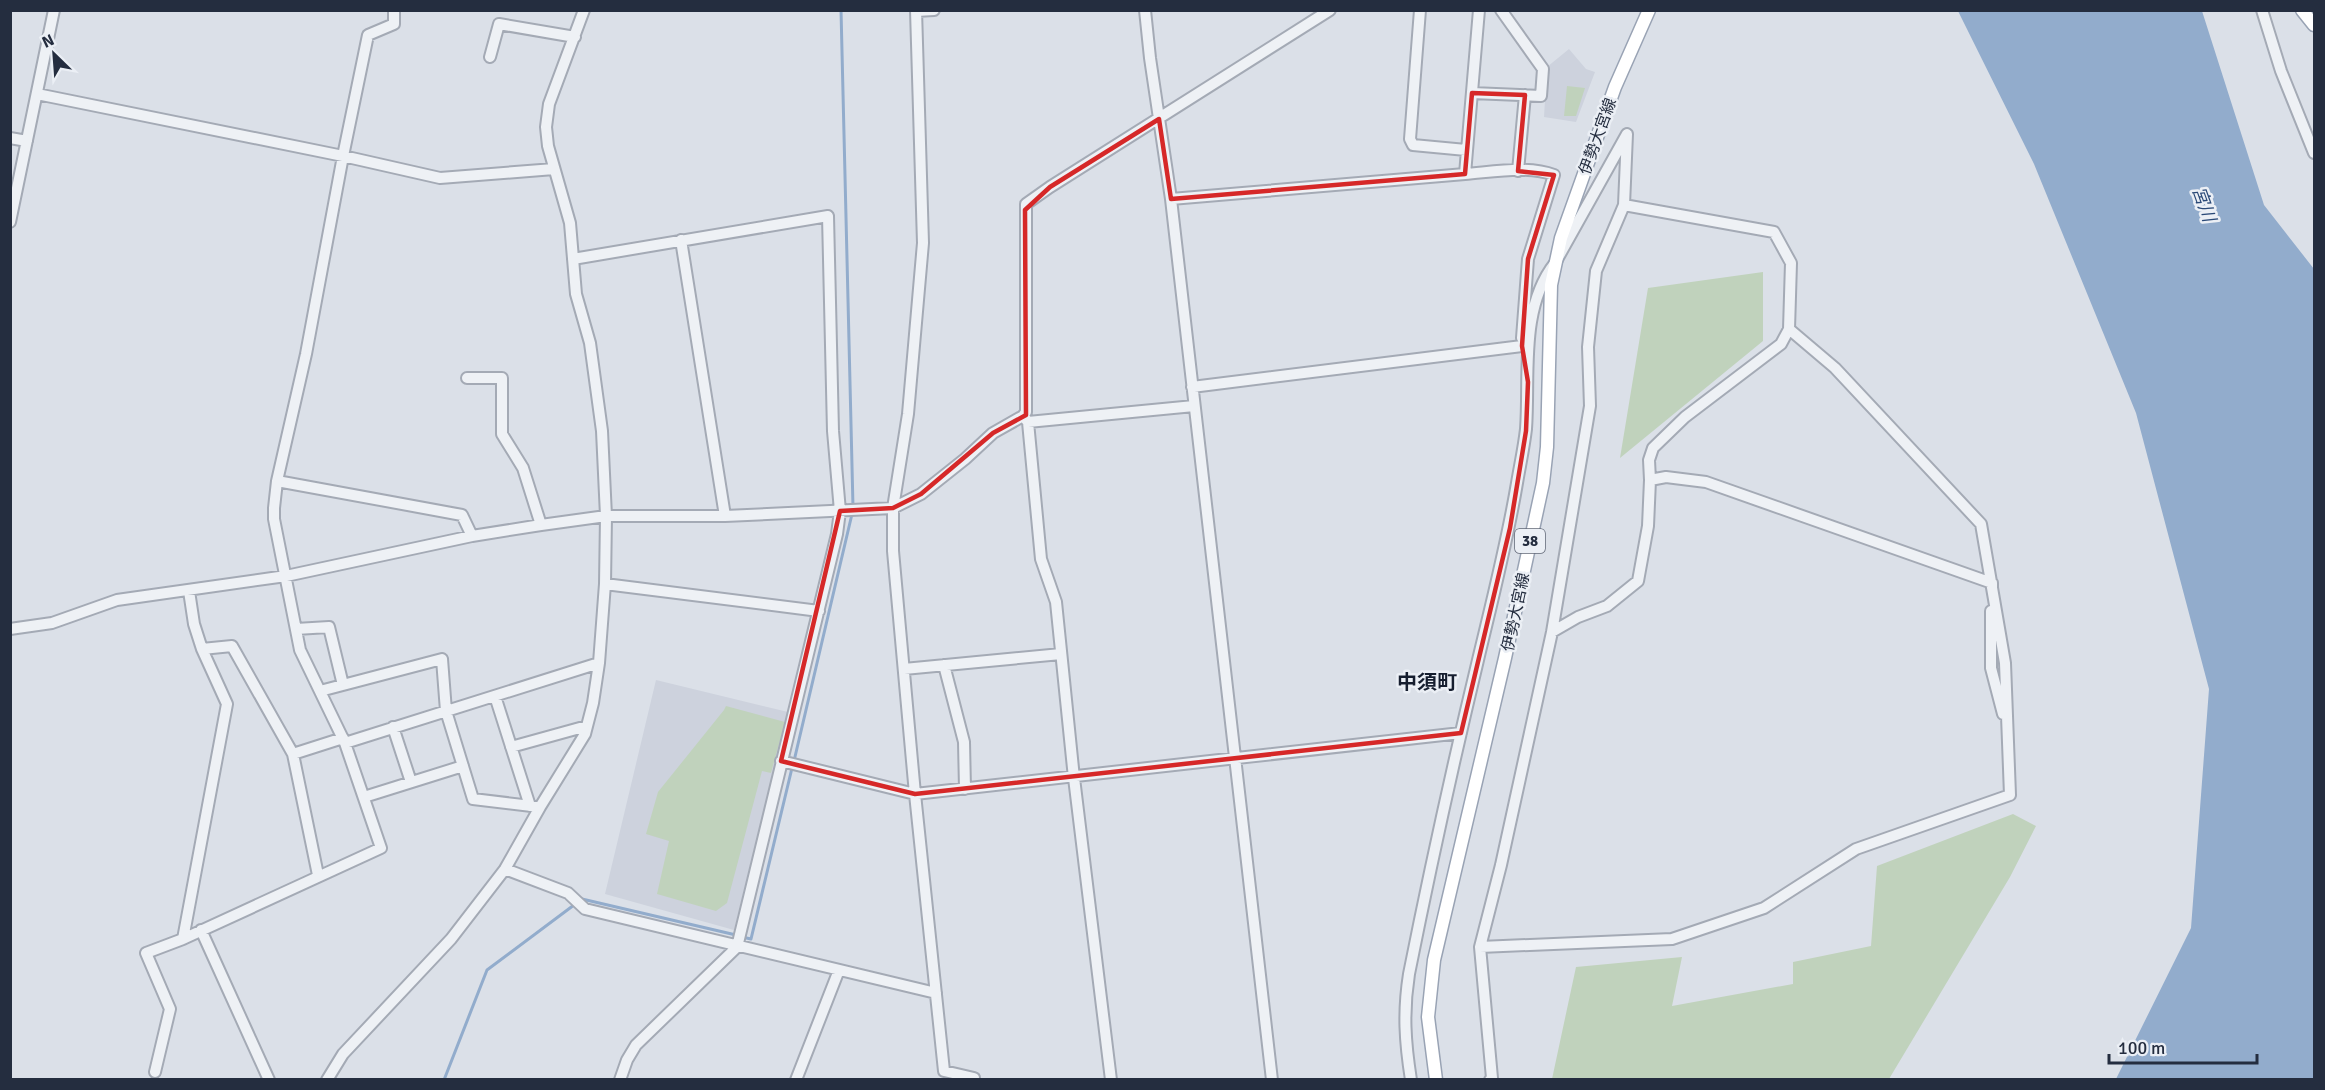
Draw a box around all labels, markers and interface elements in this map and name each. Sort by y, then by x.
north arrow [24,24,84,84]
text: N [39,30,57,53]
street label: 伊勢大宮線 [1575,95,1621,177]
water label: 宮川 [2188,183,2221,227]
road number: 38 [1515,529,1545,553]
street label: 伊勢大宮線 [1498,571,1534,653]
district label: 中須町 [1397,670,1457,695]
scale bar [2109,1027,2258,1065]
text: 100 m [2118,1037,2165,1059]

